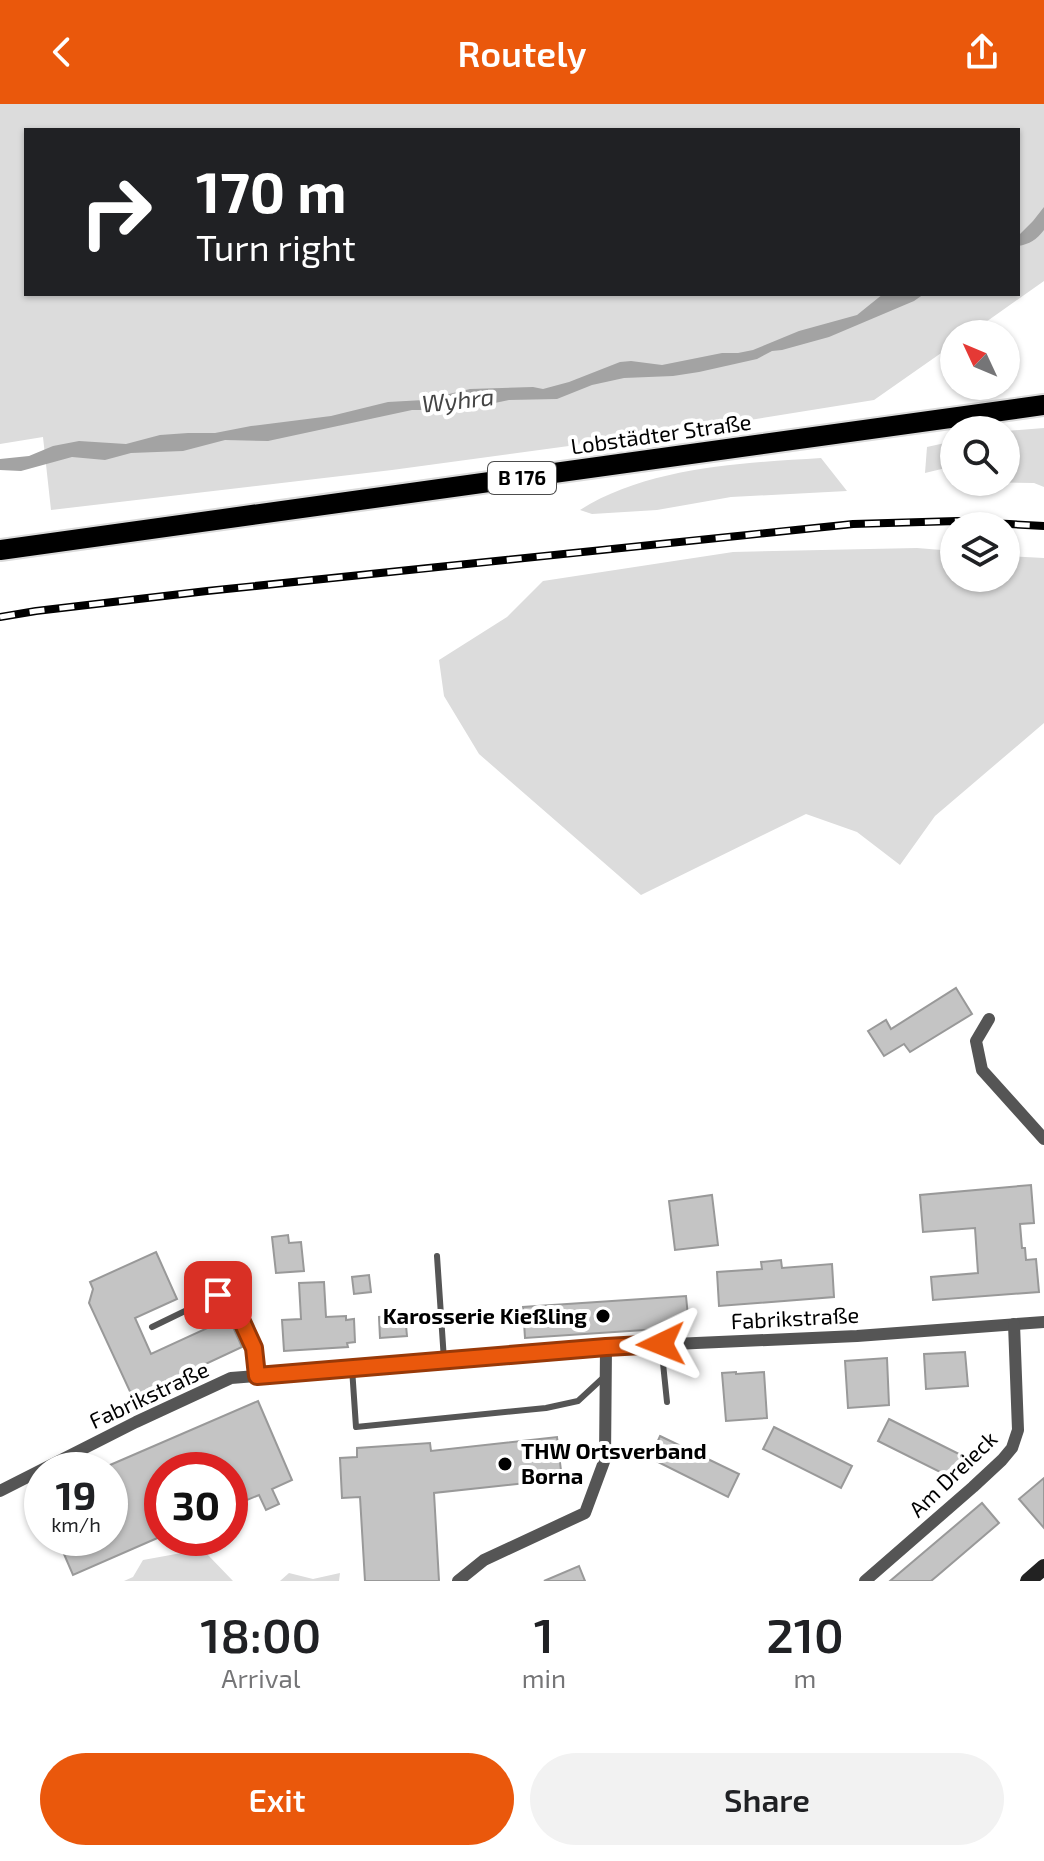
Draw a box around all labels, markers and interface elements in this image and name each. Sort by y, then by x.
icon: back [40,30,84,74]
icon: share [960,30,1004,74]
text: Routely [458,31,587,74]
text: 170 m [196,157,347,224]
icon: right [64,160,168,264]
text: Turn right [196,225,356,268]
north arrow [940,320,1020,400]
map controls [940,320,1020,592]
water label: Wyhra [420,381,495,418]
street label: Lobstädter Straße [569,407,753,459]
button: search [940,416,1020,496]
road number: B 176 [488,462,556,494]
button: layers [940,512,1020,592]
pin [184,1261,252,1329]
icon: arrive [196,1273,240,1317]
street label: Fabrikstraße [730,1301,860,1333]
place label: Karosserie Kießling [383,1302,587,1328]
position arrow [619,1302,703,1386]
marker: Karosserie Kießling [594,1307,612,1325]
street label: Fabrikstraße [85,1355,212,1433]
street label: Am Dreieck [903,1425,1002,1522]
place label: THW Ortsverband Borna [521,1437,707,1488]
speed limit sign: 30 [144,1452,248,1556]
marker: THW Ortsverband Borna [496,1455,514,1473]
text: 19 [56,1470,96,1518]
text: km/h [51,1512,101,1536]
text: 18:00 [200,1605,321,1663]
text: 1 [534,1605,554,1663]
text: 210 [766,1605,844,1663]
text: Arrival [221,1662,300,1693]
text: min [522,1662,566,1693]
text: m [794,1662,816,1693]
button: Exit [40,1753,514,1845]
button: Share [530,1753,1004,1845]

